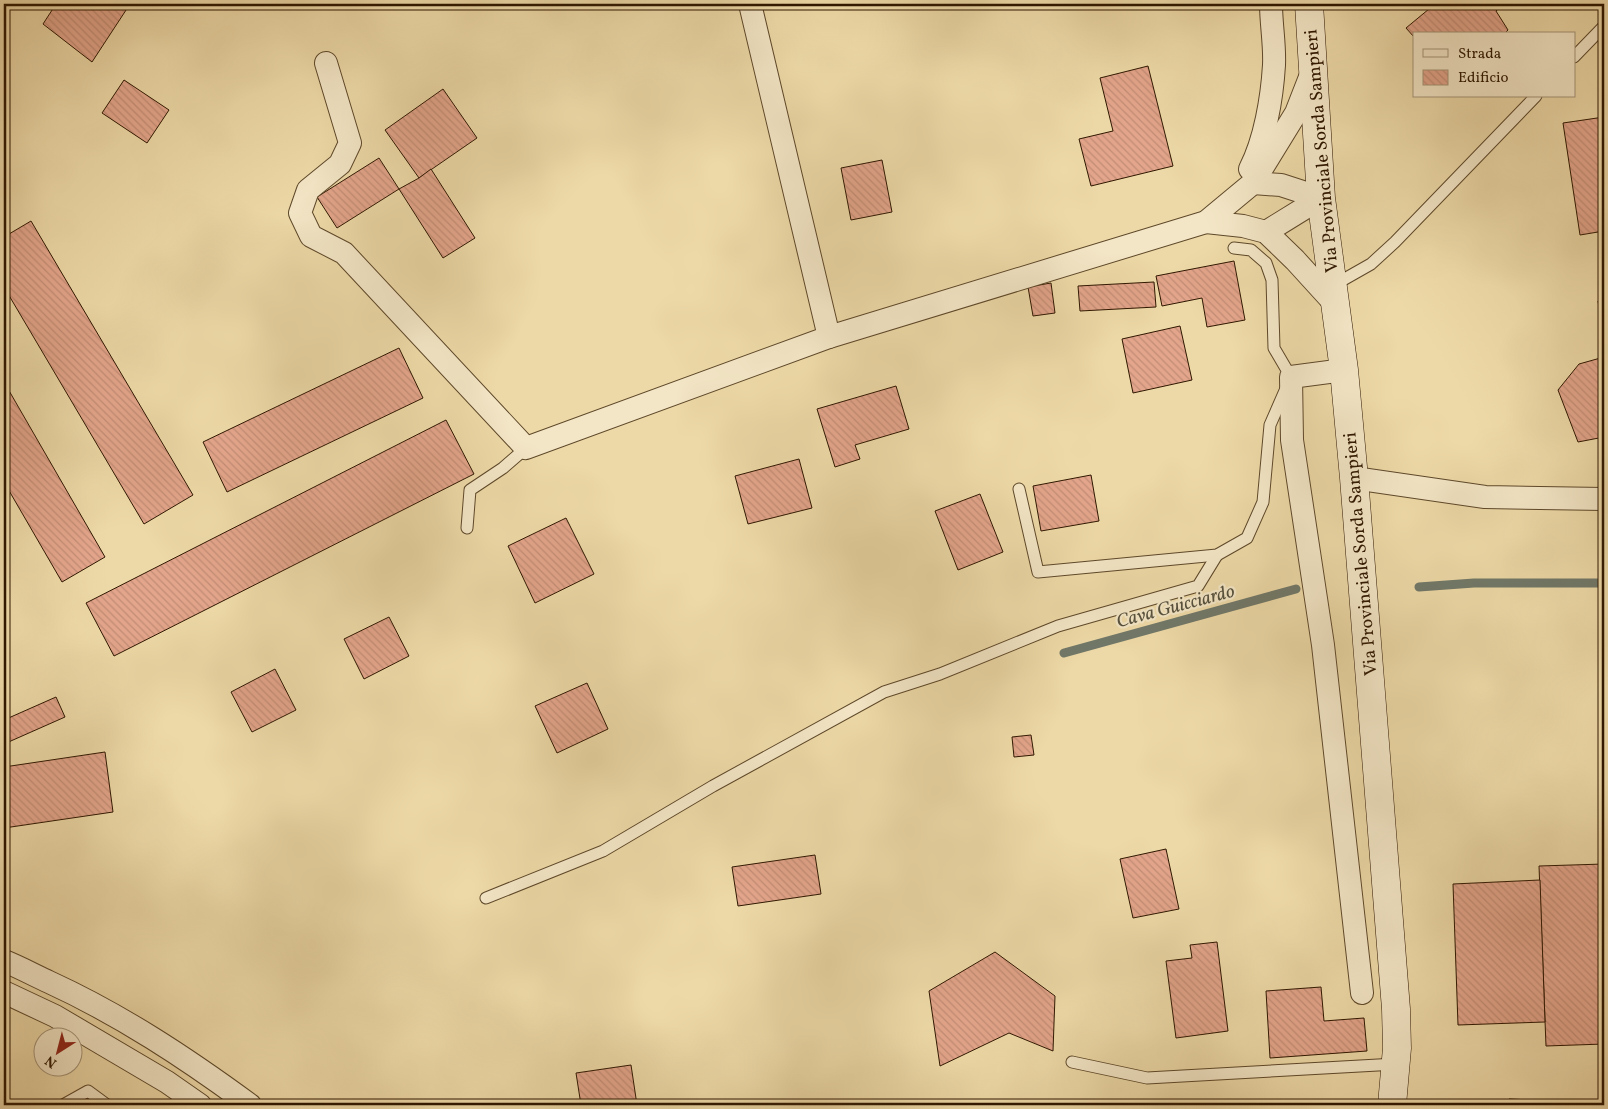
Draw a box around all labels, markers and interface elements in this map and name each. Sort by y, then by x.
street label: Via Provinciale Sorda Sampieri [1299,28,1346,274]
legend [1413,32,1576,98]
text: Strada [1458,44,1501,65]
text: Edificio [1458,68,1509,89]
street label: Via Provinciale Sorda Sampieri [1338,431,1385,677]
water label: Cava Guicciardo [1113,579,1238,635]
north arrow [32,1026,82,1076]
text: N [42,1051,61,1072]

